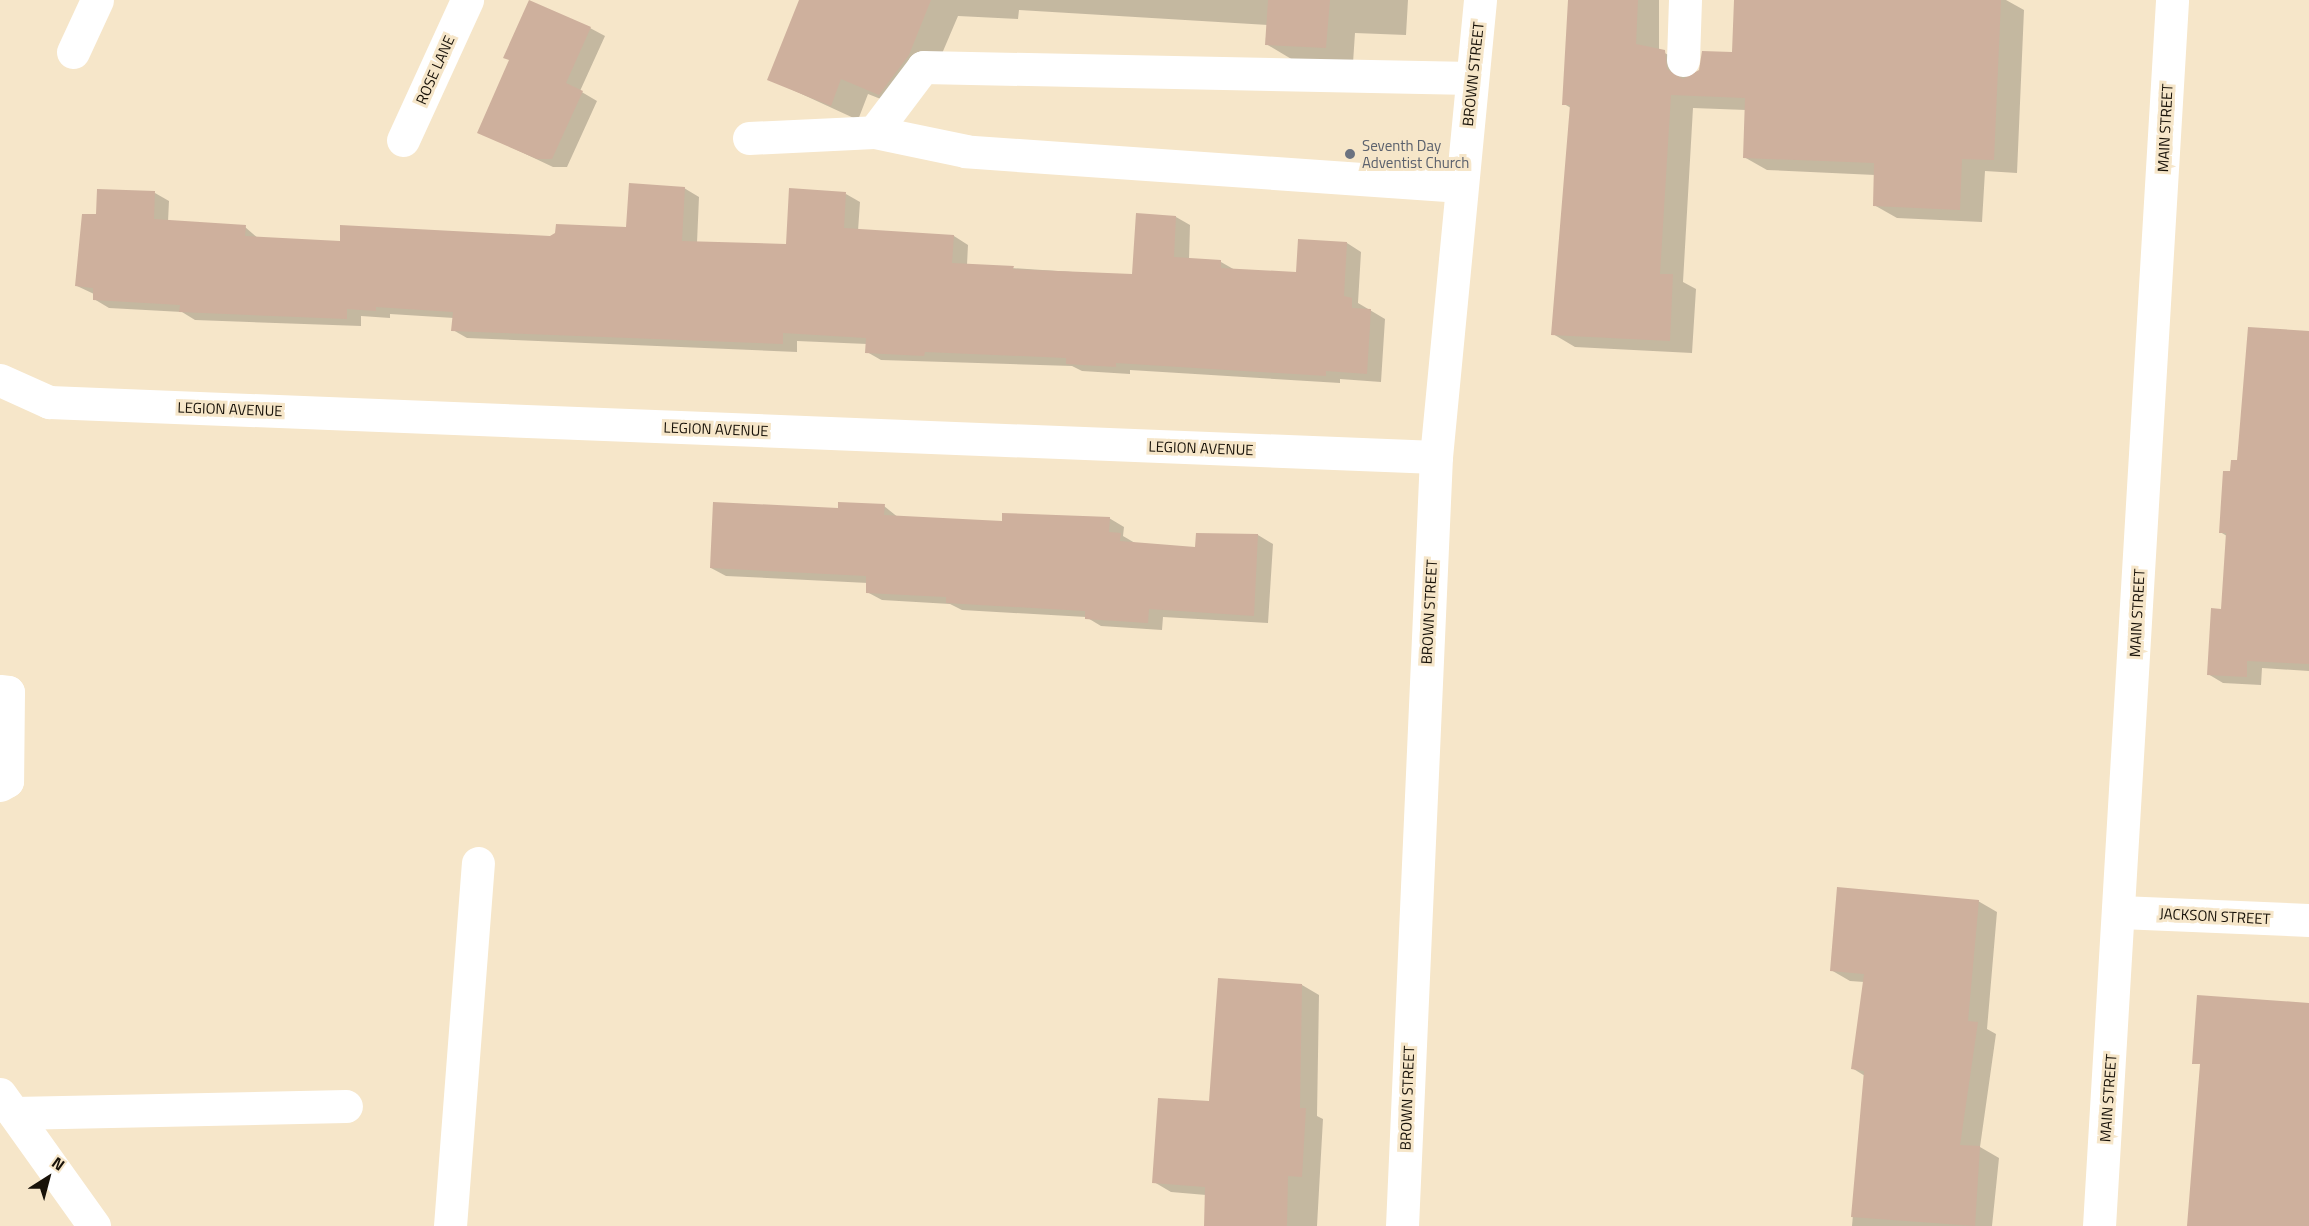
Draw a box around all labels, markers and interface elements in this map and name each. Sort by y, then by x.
street label: BROWN STREET [1459,21,1487,127]
street label: ROSE LANE [412,33,458,107]
street label: MAIN STREET [2154,83,2176,173]
place label: Seventh Day Adventist Church [1362,136,1469,171]
marker: Seventh Day Adventist Church [1343,147,1357,161]
street label: LEGION AVENUE [177,398,283,420]
street label: LEGION AVENUE [663,418,769,440]
street label: LEGION AVENUE [1148,437,1254,459]
street label: BROWN STREET [1417,559,1441,665]
street label: MAIN STREET [2126,568,2148,658]
street label: JACKSON STREET [2159,904,2271,928]
street label: BROWN STREET [1396,1045,1418,1151]
street label: MAIN STREET [2096,1053,2120,1143]
north arrow [18,1148,78,1208]
text: N [47,1150,70,1176]

